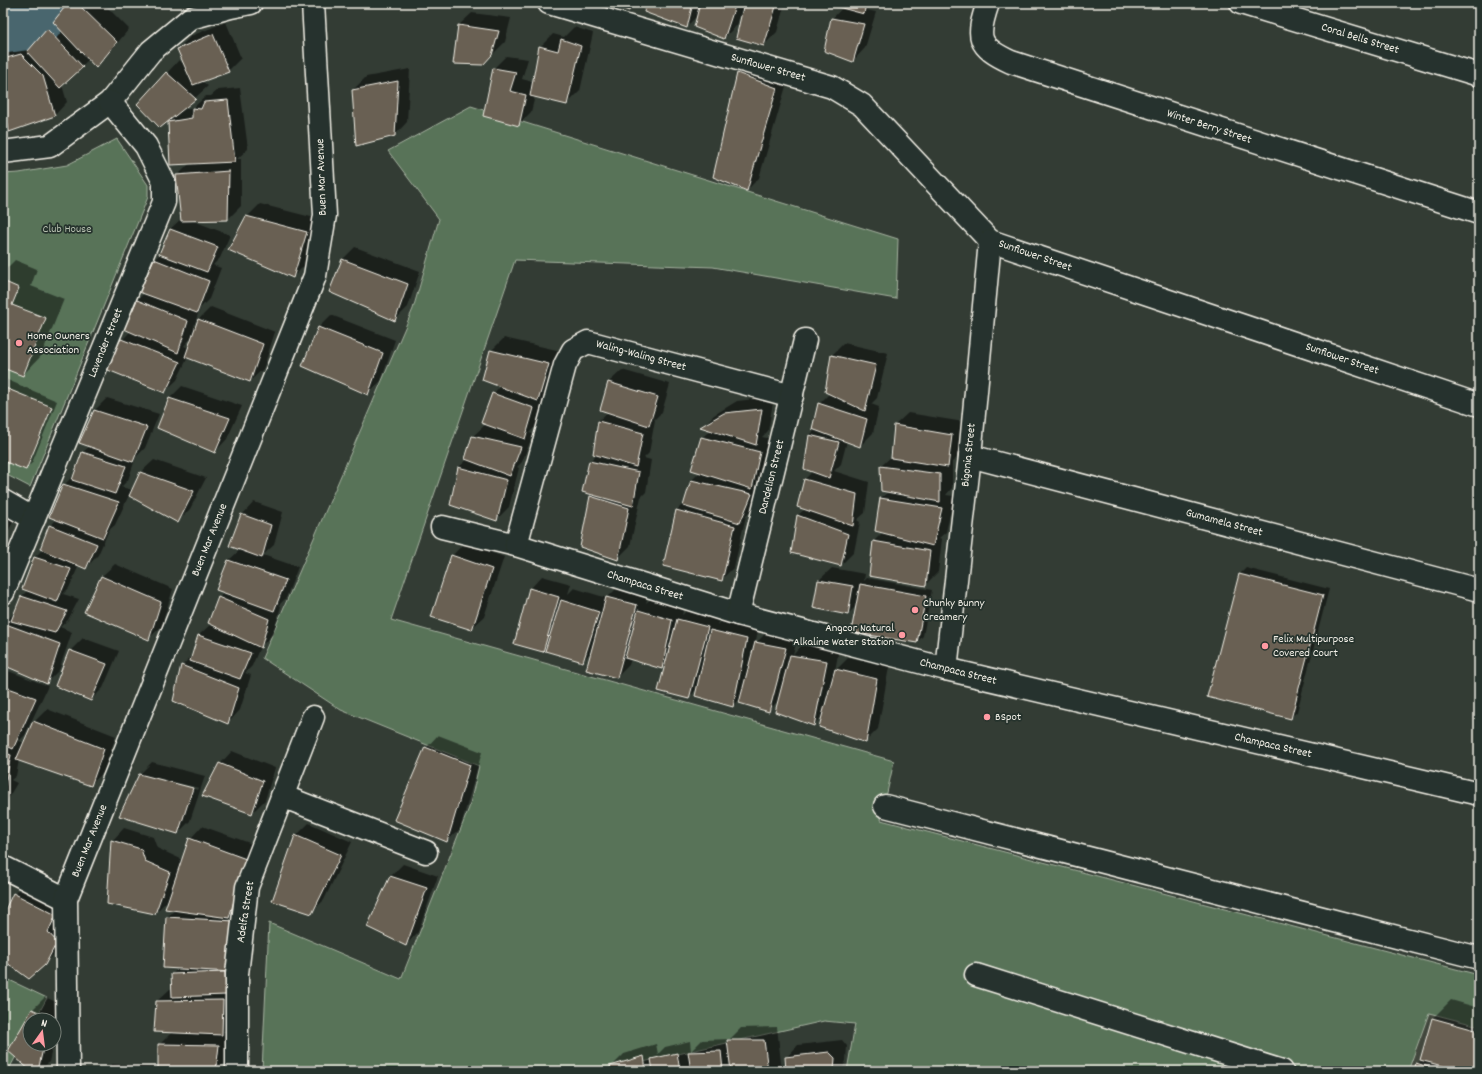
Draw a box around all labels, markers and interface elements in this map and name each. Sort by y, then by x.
street label: Coral Bells Street [1319,19,1402,59]
street label: Sunflower Street [729,49,808,87]
street label: Winter Berry Street [1164,105,1254,149]
street label: Buen Mar Avenue [312,138,332,216]
park label: Club House [43,221,91,238]
street label: Sunflower Street [996,235,1075,277]
street label: Lavender Street [84,305,128,380]
place label: Home Owners Association [27,328,90,359]
street label: Waling-Waling Street [594,336,689,376]
marker: Home Owners Association [14,338,24,348]
street label: Sunflower Street [1303,338,1382,380]
street label: Bigonia Street [957,422,981,488]
street label: Dandelion Street [755,437,790,516]
street label: Buen Mar Avenue [188,501,232,579]
street label: Gumamela Street [1184,505,1265,542]
street label: Champaca Street [605,566,686,606]
place label: Chunky Bunny Creamery [923,595,986,626]
marker: Chunky Bunny Creamery [910,605,920,615]
place label: Angcor Natural Alkaline Water Station [793,620,894,651]
marker: Angcor Natural Alkaline Water Station [897,630,907,640]
place label: Felix Multipurpose Covered Court [1273,631,1354,662]
marker: Felix Multipurpose Covered Court [1260,641,1270,651]
street label: Champaca Street [918,654,999,690]
place label: BSpot [995,709,1022,726]
marker: BSpot [982,712,992,722]
street label: Champaca Street [1233,729,1314,763]
street label: Buen Mar Avenue [68,802,112,880]
street label: Adelfa Street [233,879,259,944]
north arrow [22,1012,62,1052]
text: N [39,1016,49,1033]

